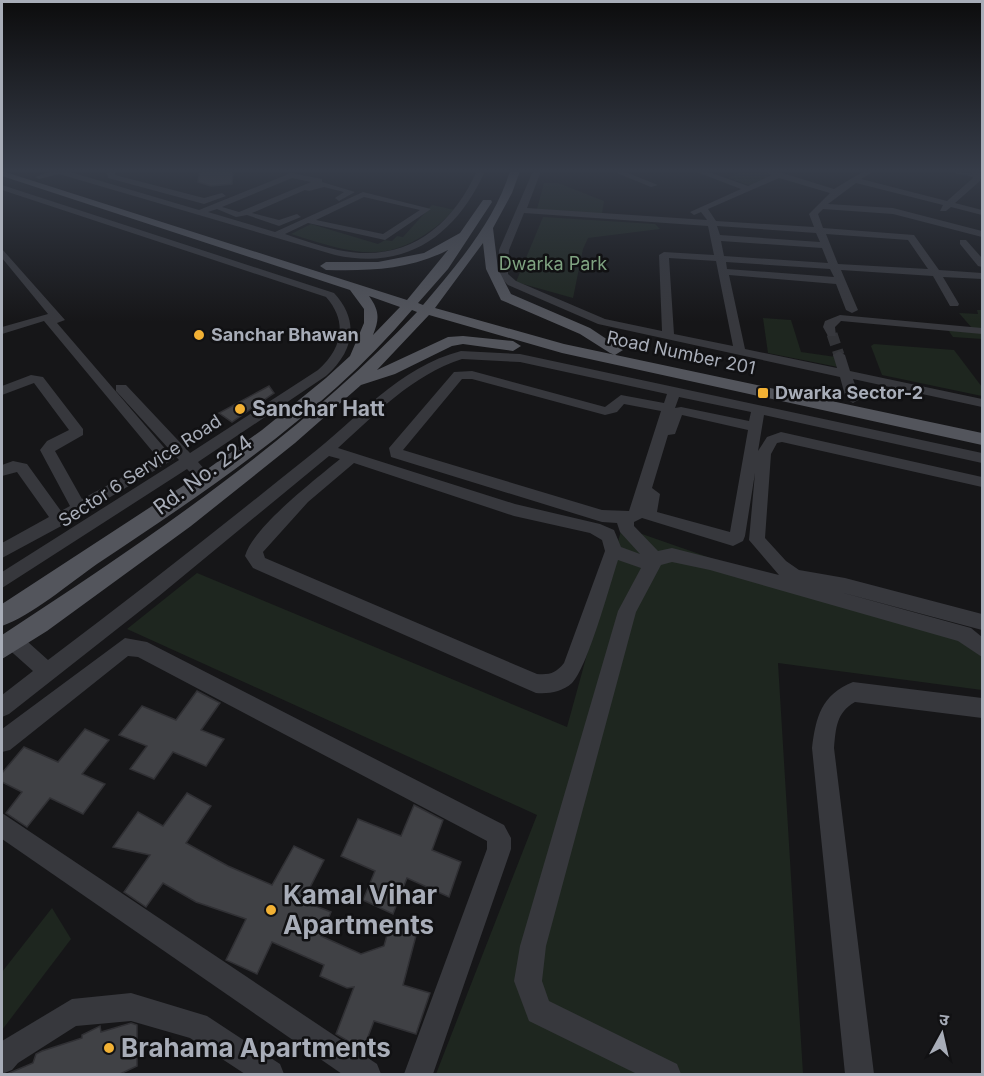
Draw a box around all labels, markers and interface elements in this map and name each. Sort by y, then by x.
park label: Dwarka Park [499,253,607,274]
place label: Sanchar Bhawan [211,324,359,345]
street label: Road Number 201 [605,326,757,379]
marker: Sanchar Bhawan [192,328,206,342]
place label: Dwarka Sector-2 [775,382,923,403]
marker: Dwarka Sector-2 [756,386,770,400]
place label: Sanchar Hatt [252,396,385,421]
marker: Sanchar Hatt [233,402,247,416]
street label: Sector 6 Service Road [54,410,225,531]
street label: Rd. No. 224 [148,429,257,520]
place label: Kamal Vihar Apartments [283,879,438,940]
marker: Kamal Vihar Apartments [264,903,278,917]
north arrow [912,1004,972,1064]
text: उ [938,1009,951,1030]
place label: Brahama Apartments [121,1032,391,1063]
marker: Brahama Apartments [102,1041,116,1055]

